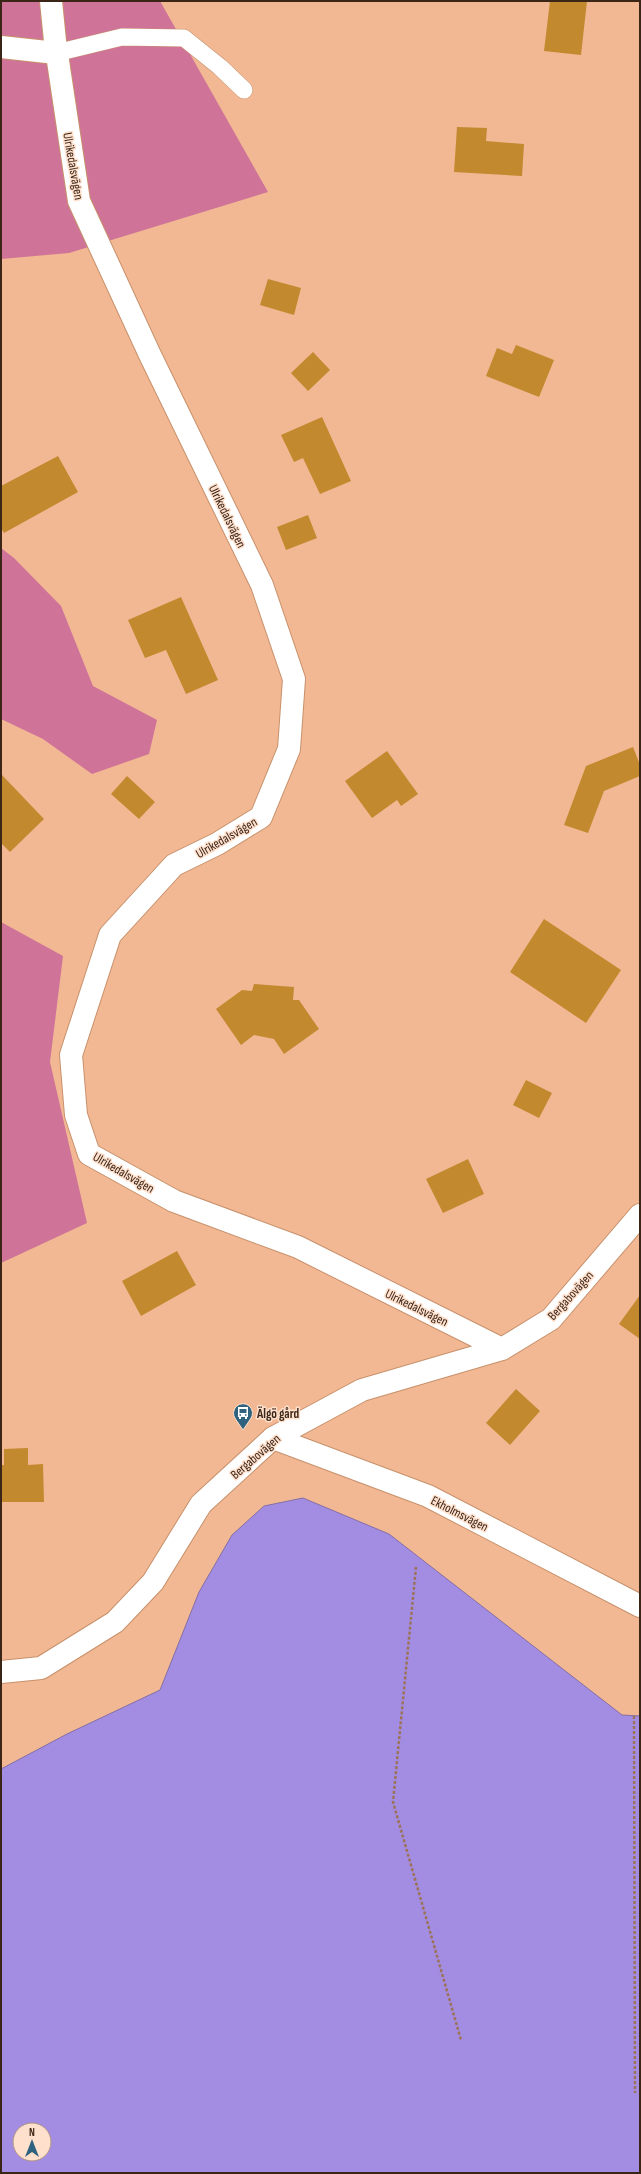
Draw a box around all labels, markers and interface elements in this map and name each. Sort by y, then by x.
street label: Ulrikedalsvägen [59,131,87,201]
street label: Ulrikedalsvägen [205,482,249,551]
street label: Ulrikedalsvägen [193,814,260,862]
street label: Ulrikedalsvägen [90,1149,157,1197]
street label: Bergabovägen [544,1268,597,1324]
street label: Ulrikedalsvägen [382,1286,451,1330]
bus stop icon: Älgö gård [232,1402,254,1430]
place label: Älgö gård [256,1406,300,1422]
street label: Bergabovägen [227,1431,284,1483]
street label: Ekholmsvägen [428,1493,491,1535]
north arrow [12,2122,52,2162]
text: N [29,2126,35,2139]

